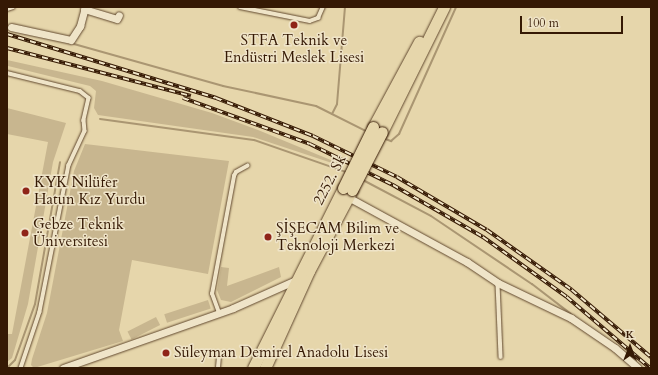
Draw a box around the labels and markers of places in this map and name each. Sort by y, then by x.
marker: STFA Teknik ve Endüstri Meslek Lisesi [289,20,299,30]
place label: STFA Teknik ve Endüstri Meslek Lisesi [224,31,364,66]
place label: KYK Nilüfer Hatun Kız Yurdu [34,173,146,208]
marker: KYK Nilüfer Hatun Kız Yurdu [21,186,31,196]
place label: Gebze Teknik Üniversitesi [33,215,124,250]
place label: ŞİŞECAM Bilim ve Teknoloji Merkezi [276,219,399,254]
marker: Gebze Teknik Üniversitesi [20,228,30,238]
marker: ŞİŞECAM Bilim ve Teknoloji Merkezi [263,232,273,242]
place label: Süleyman Demirel Anadolu Lisesi [174,344,388,362]
marker: Süleyman Demirel Anadolu Lisesi [161,348,171,358]

